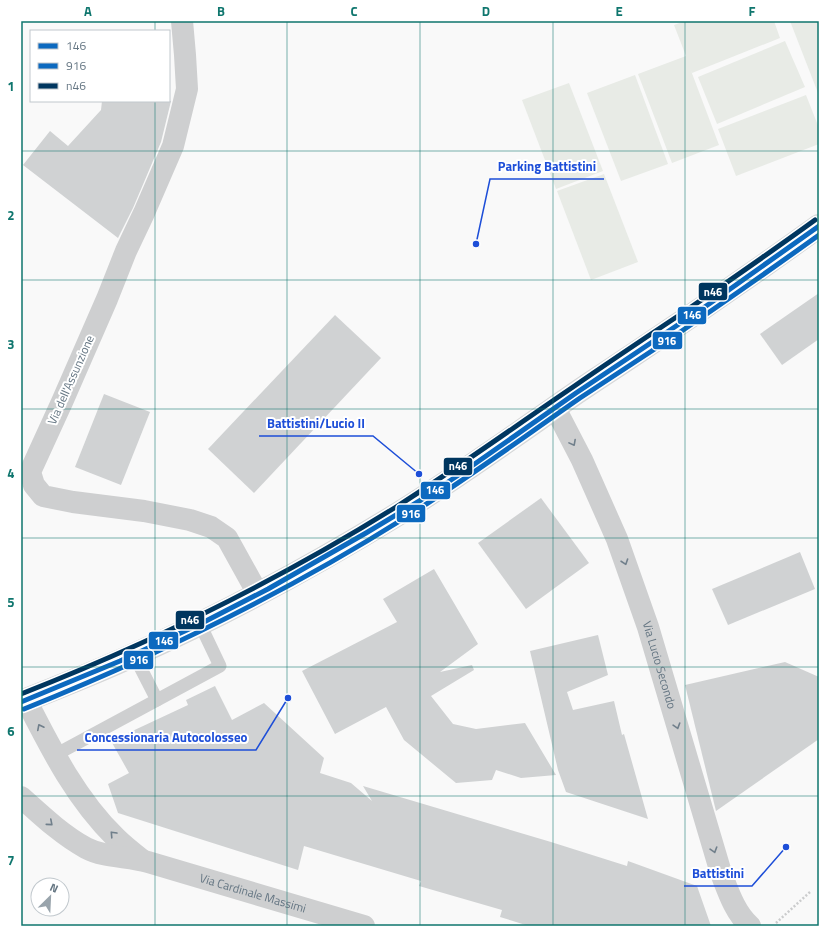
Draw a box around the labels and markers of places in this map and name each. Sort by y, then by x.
callout: Parking Battistini [490,154,604,179]
callout: Battistini/Lucio II [259,411,373,436]
callout: Concessionaria Autocolosseo [77,725,256,750]
callout: Battistini [684,861,752,886]

